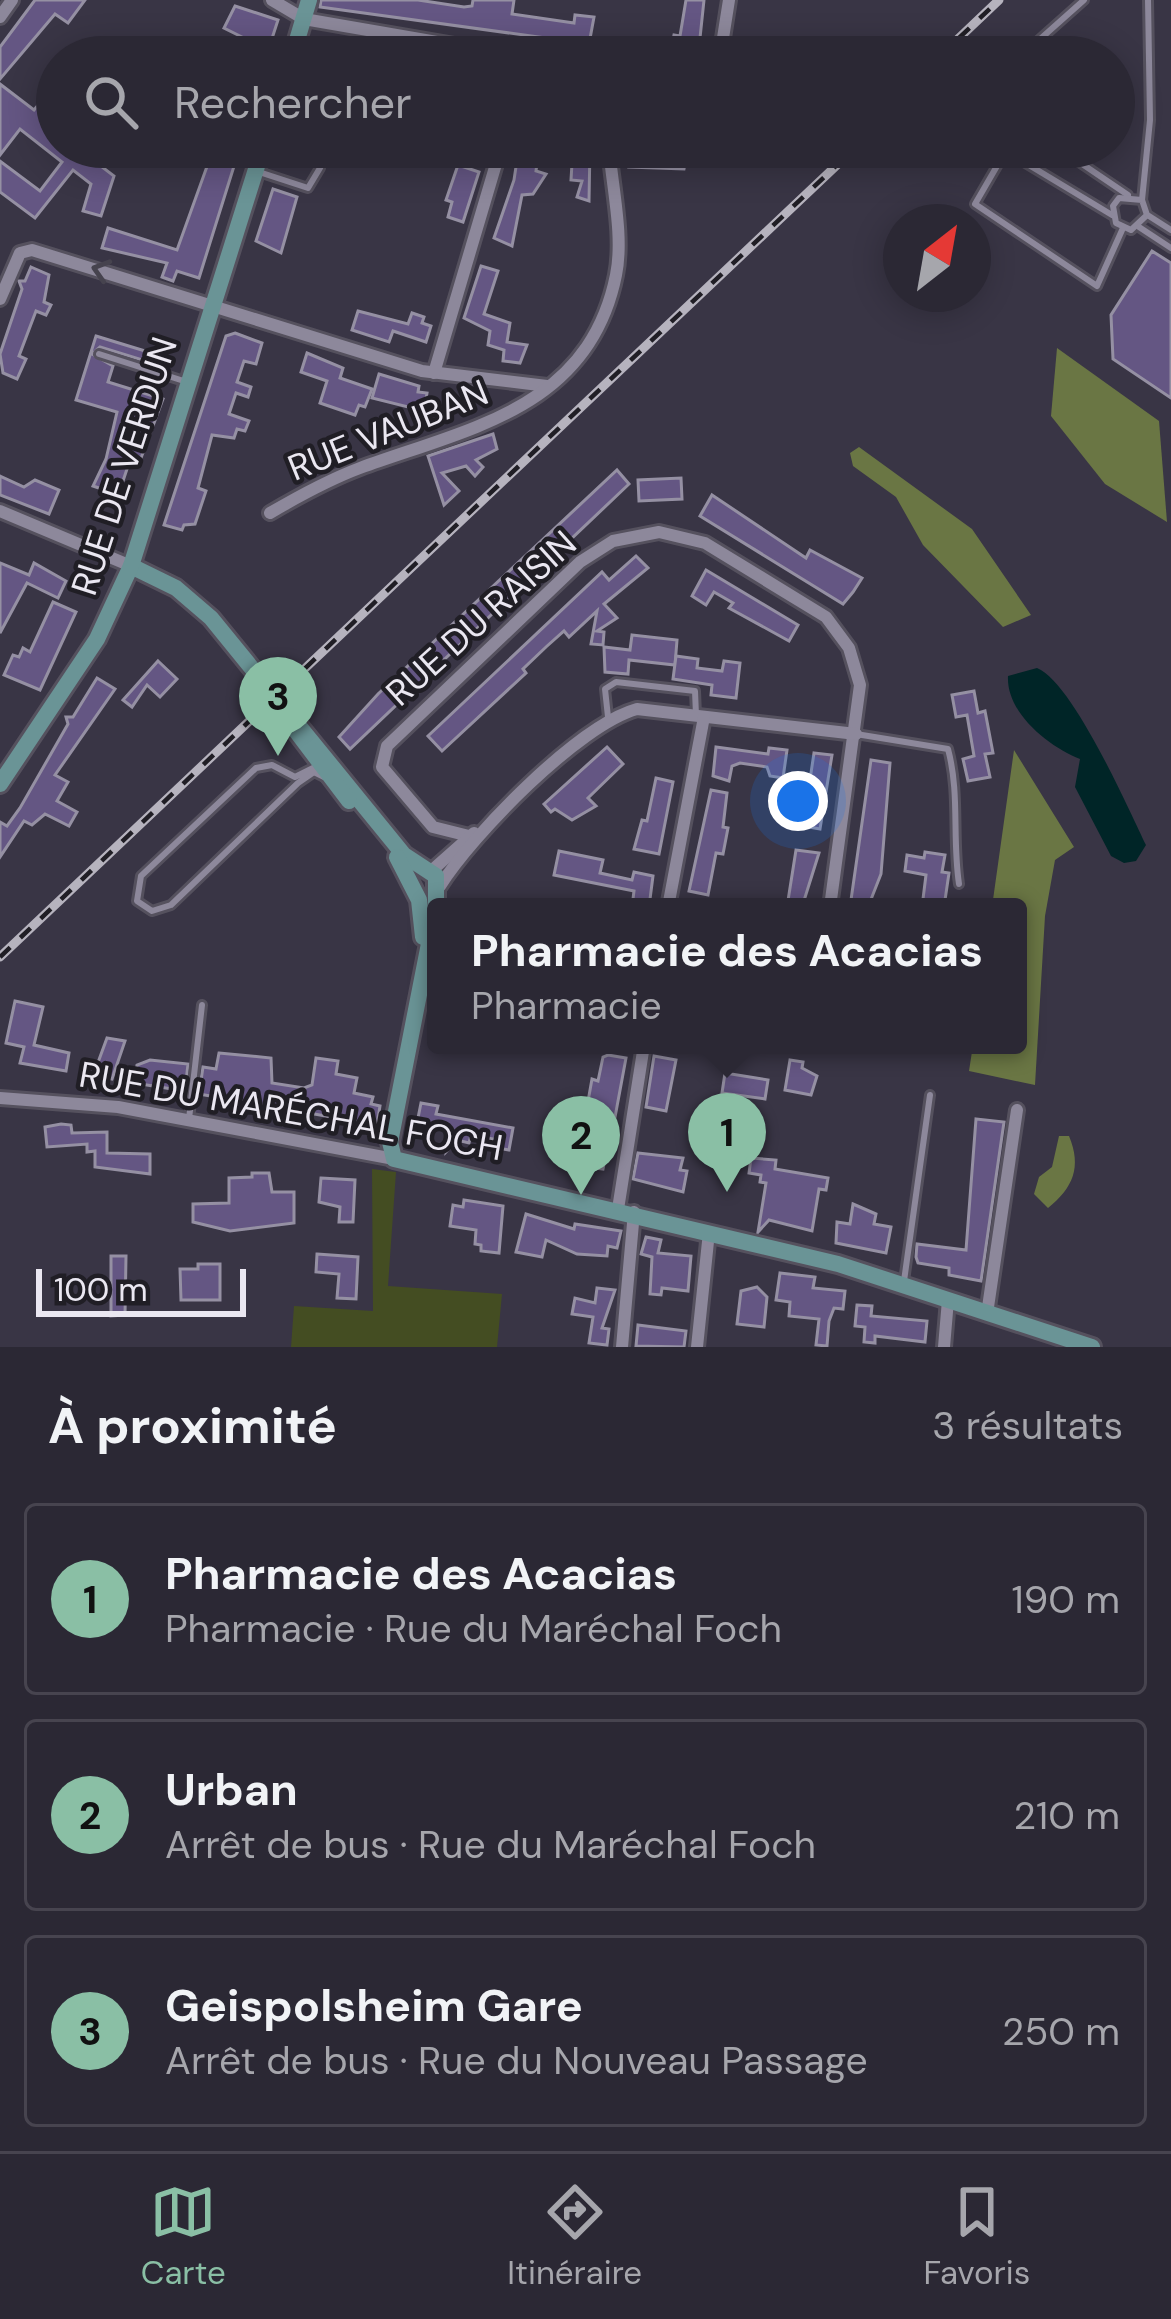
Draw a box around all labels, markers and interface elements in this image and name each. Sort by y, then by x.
search box [36,36,1135,168]
icon: search [78,69,144,135]
text: Rechercher [174,73,412,132]
north arrow [883,204,991,312]
one-way arrow [91,259,112,284]
street label: RUE DE VERDUN [60,331,188,601]
street label: RUE VAUBAN [281,369,495,491]
street label: RUE DU RAISIN [376,520,586,716]
pin: 3 [239,657,317,756]
your location [768,771,828,831]
popup [427,898,1027,1054]
text: Pharmacie des Acacias [471,921,983,980]
text: Pharmacie [471,980,662,1031]
street label: RUE DU MARÉCHAL FOCH [76,1051,506,1171]
pin: 1 [688,1093,766,1192]
pin: 2 [542,1096,620,1195]
scale bar [36,1263,246,1316]
text: 100 m [54,1268,148,1311]
text: À proximité [48,1392,337,1459]
text: 3 résultats [932,1400,1123,1451]
text: Pharmacie des Acacias [165,1544,677,1603]
text: 1 [83,1574,97,1625]
text: 190 m [1012,1574,1120,1625]
text: Pharmacie · Rue du Maréchal Foch [165,1603,782,1654]
text: Urban [165,1760,298,1819]
text: 2 [79,1790,101,1841]
text: 210 m [1014,1790,1120,1841]
text: Arrêt de bus · Rue du Maréchal Foch [165,1819,816,1870]
text: Geispolsheim Gare [165,1976,583,2035]
text: 3 [78,2006,102,2057]
text: 250 m [1002,2006,1120,2057]
text: Arrêt de bus · Rue du Nouveau Passage [165,2035,868,2086]
tab: Carte [141,2179,226,2294]
tab: Itinéraire [507,2179,642,2294]
tab: Favoris [924,2179,1030,2294]

